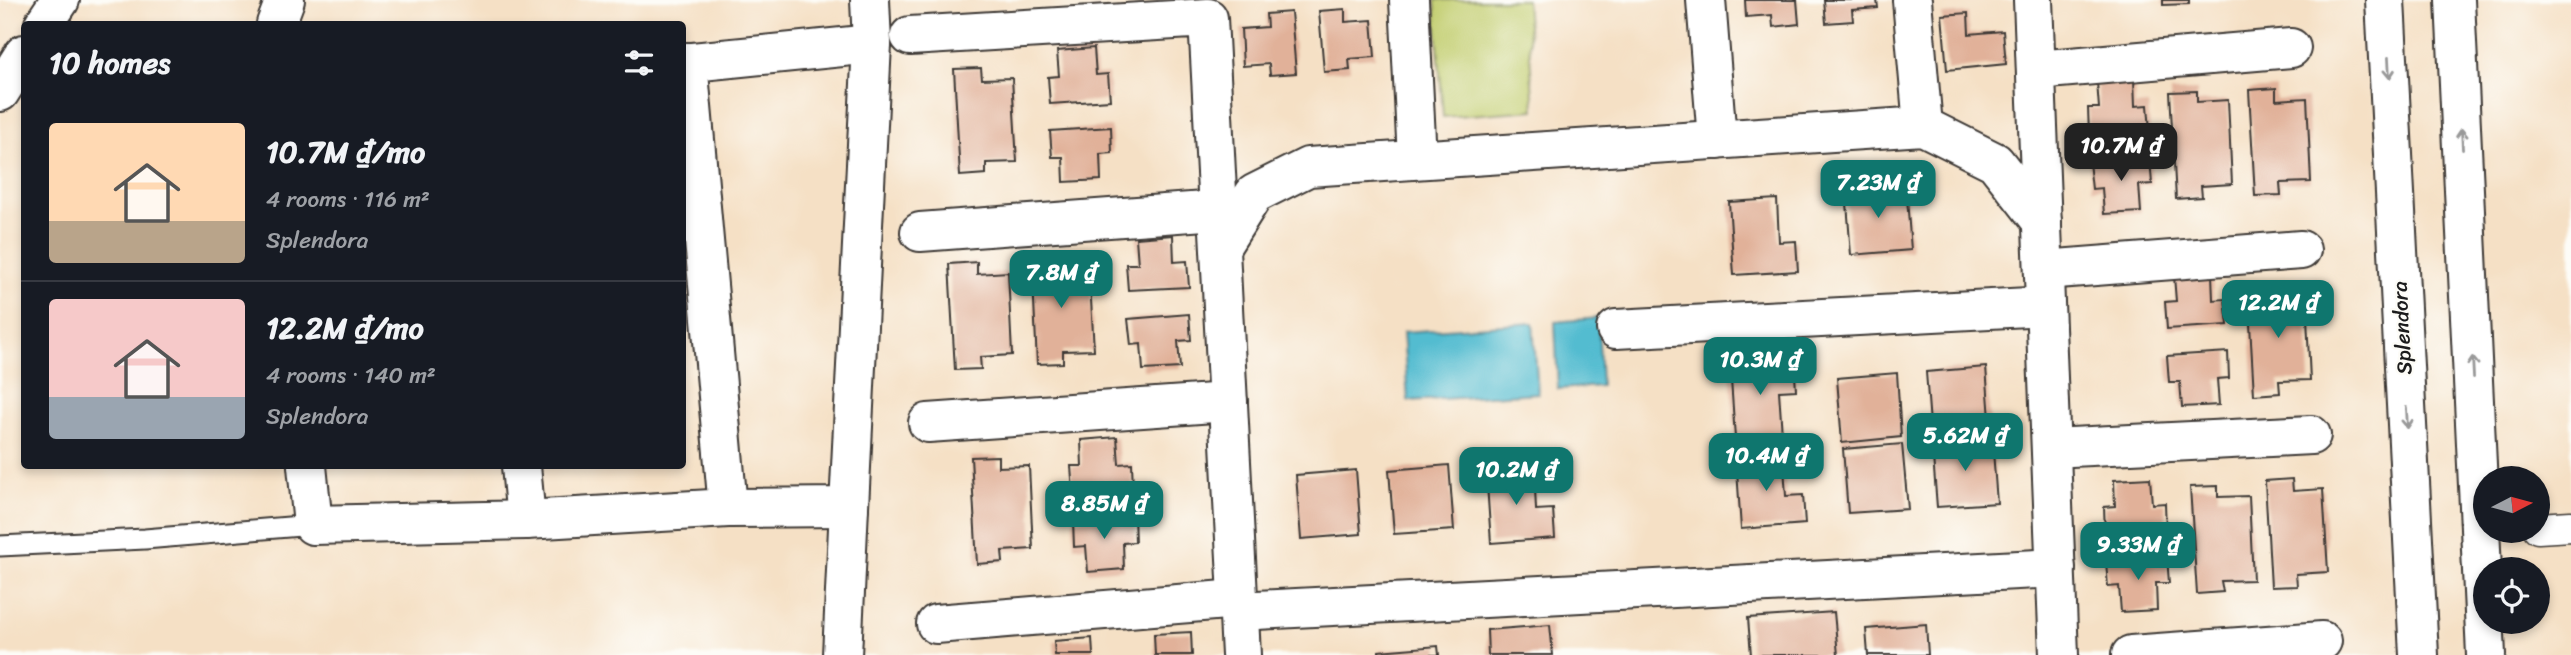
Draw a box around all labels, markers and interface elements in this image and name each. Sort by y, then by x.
text: 10 homes [49,36,170,90]
icon: filters [620,44,658,82]
one-way arrow [2382,56,2395,79]
pin: 10.7M ₫ [2056,124,2186,183]
text: 10.7M ₫/mo [266,125,425,179]
text: 10.7M ₫ [2080,125,2162,166]
one-way arrow [2455,128,2468,151]
icon: home [105,151,189,235]
pin: 7.23M ₫ [1813,160,1943,220]
text: 7.23M ₫ [1837,162,1919,203]
text: 4 rooms · 116 m² [266,179,430,220]
text: Splendora [266,220,368,261]
pin: 7.8M ₫ [1004,250,1118,310]
text: 7.8M ₫ [1026,252,1096,293]
pin: 12.2M ₫ [2213,280,2343,340]
street label: Splendora [2381,280,2423,376]
text: 12.2M ₫ [2238,282,2318,323]
text: 12.2M ₫/mo [266,301,424,355]
icon: home [105,327,189,411]
pin: 10.3M ₫ [1695,338,1825,397]
text: 10.3M ₫ [1720,339,1800,380]
text: 4 rooms · 140 m² [266,355,436,396]
one-way arrow [2466,356,2479,378]
text: Splendora [266,396,368,437]
one-way arrow [2400,406,2413,429]
pin: 5.62M ₫ [1900,414,2030,473]
text: 5.62M ₫ [1923,415,2007,456]
pin: 10.4M ₫ [1701,434,1831,493]
text: 10.4M ₫ [1725,435,1807,476]
pin: 10.2M ₫ [1451,448,1581,507]
text: 10.2M ₫ [1475,449,1557,490]
north arrow [2473,466,2550,542]
map controls [2473,466,2550,634]
pin: 8.85M ₫ [1039,482,1169,541]
text: 8.85M ₫ [1061,483,1147,524]
pin: 9.33M ₫ [2073,522,2203,582]
text: 9.33M ₫ [2096,524,2180,565]
button: locate [2473,557,2550,634]

